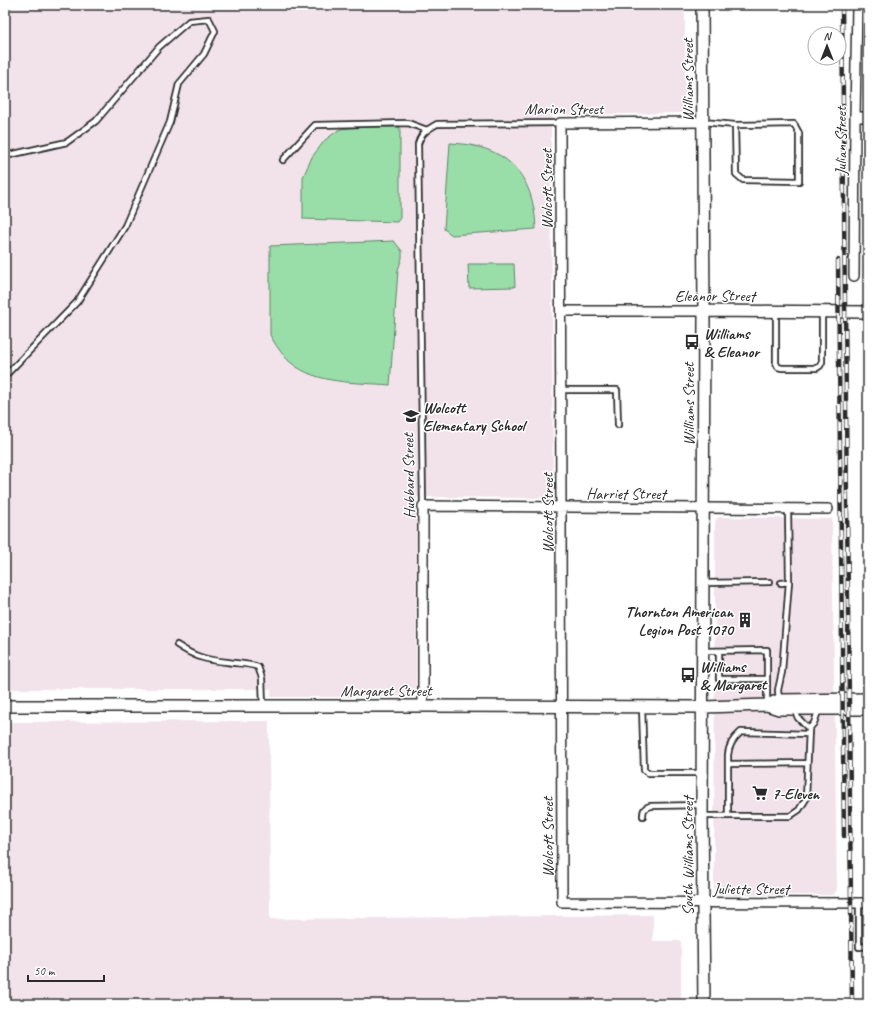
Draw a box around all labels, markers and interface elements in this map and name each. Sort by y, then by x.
north arrow [807,26,847,66]
text: N [824,29,833,43]
street label: Williams Street [678,37,698,121]
street label: Marion Street [525,99,605,119]
street label: Julian Street [831,105,851,176]
street label: Wolcott Street [537,147,557,229]
street label: Eleanor Street [675,286,758,306]
place label: Williams & Eleanor [704,324,761,362]
bus stop icon: Williams & Eleanor [683,333,701,351]
street label: Williams Street [679,361,699,445]
place label: Wolcott Elementary School [423,398,528,436]
school or university icon: Wolcott Elementary School [402,407,420,425]
street label: Hubbard Street [398,431,420,519]
street label: Wolcott Street [538,471,558,553]
street label: Harriet Street [586,484,669,504]
place label: Thornton American Legion Post 1070 [625,602,735,640]
building icon: Thornton American Legion Post 1070 [736,611,754,629]
place label: Williams & Margaret [700,657,768,695]
bus stop icon: Williams & Margaret [679,666,697,684]
street label: Margaret Street [340,681,433,701]
supermarket icon: 7-Eleven [751,784,769,802]
place label: 7-Eleven [772,784,821,804]
street label: South Williams Street [678,794,698,915]
street label: Wolcott Street [538,795,558,877]
street label: Juliette Street [712,879,792,899]
scale bar [28,957,104,983]
text: 50 m [34,963,56,979]

